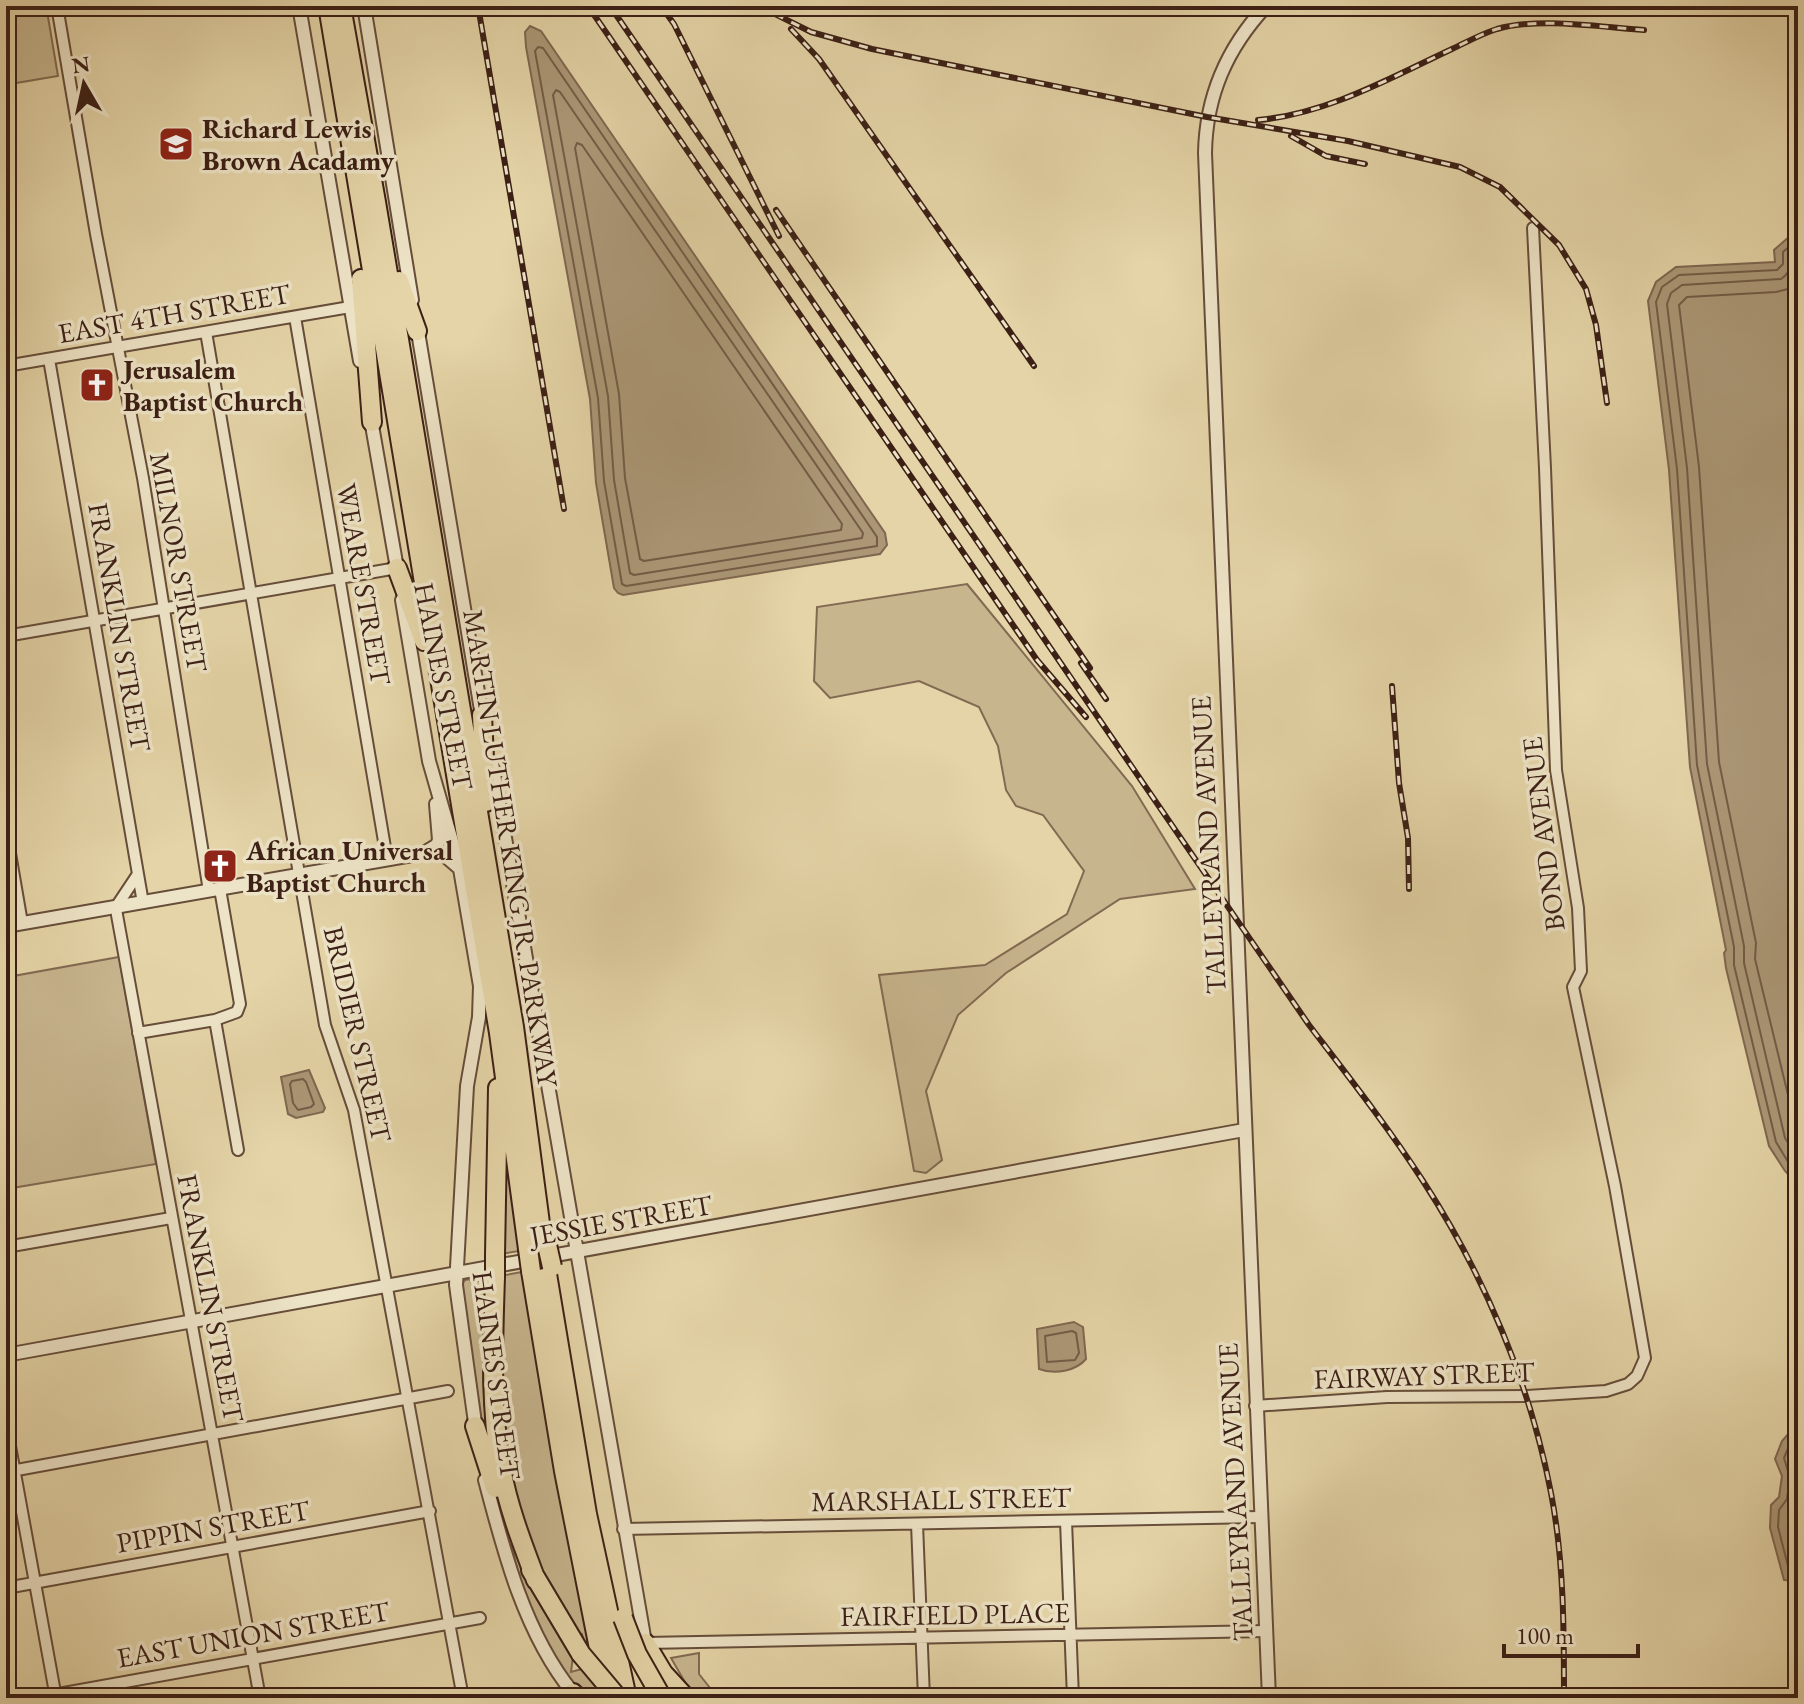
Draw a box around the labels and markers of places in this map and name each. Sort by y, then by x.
place label: Richard Lewis Brown Acadamy [202,110,395,178]
school or university icon: Richard Lewis Brown Acadamy [157,125,195,163]
place label: Jerusalem Baptist Church [120,351,303,419]
church icon: Jerusalem Baptist Church [78,366,116,404]
place label: African Universal Baptist Church [245,832,453,900]
church icon: African Universal Baptist Church [201,847,239,885]

